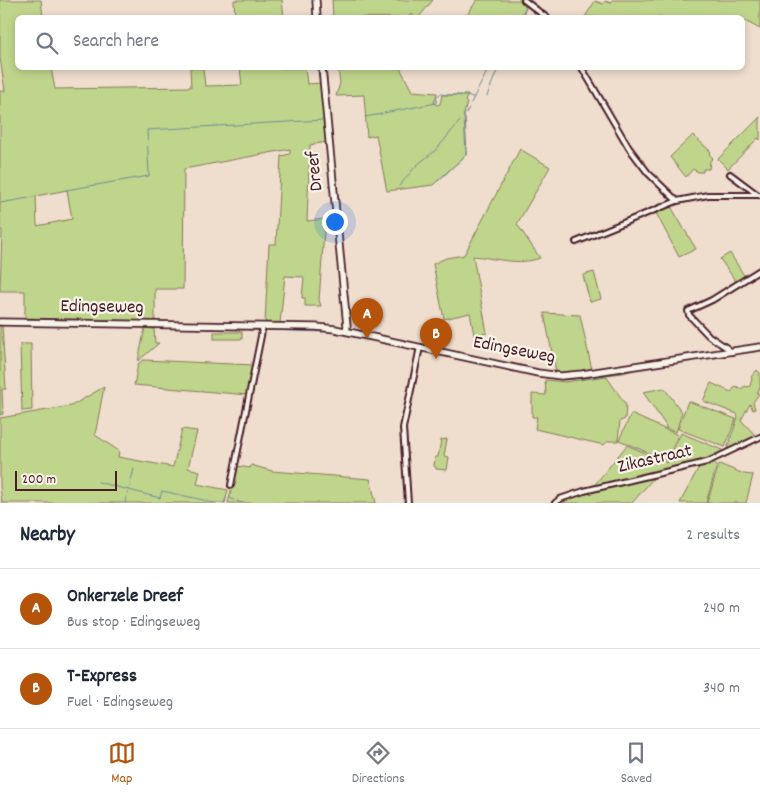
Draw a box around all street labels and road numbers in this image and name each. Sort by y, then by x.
street label: Dreef [300,148,332,192]
street label: Edingseweg [60,294,144,322]
street label: Edingseweg [470,330,558,372]
street label: Zikastraat [615,438,695,482]

